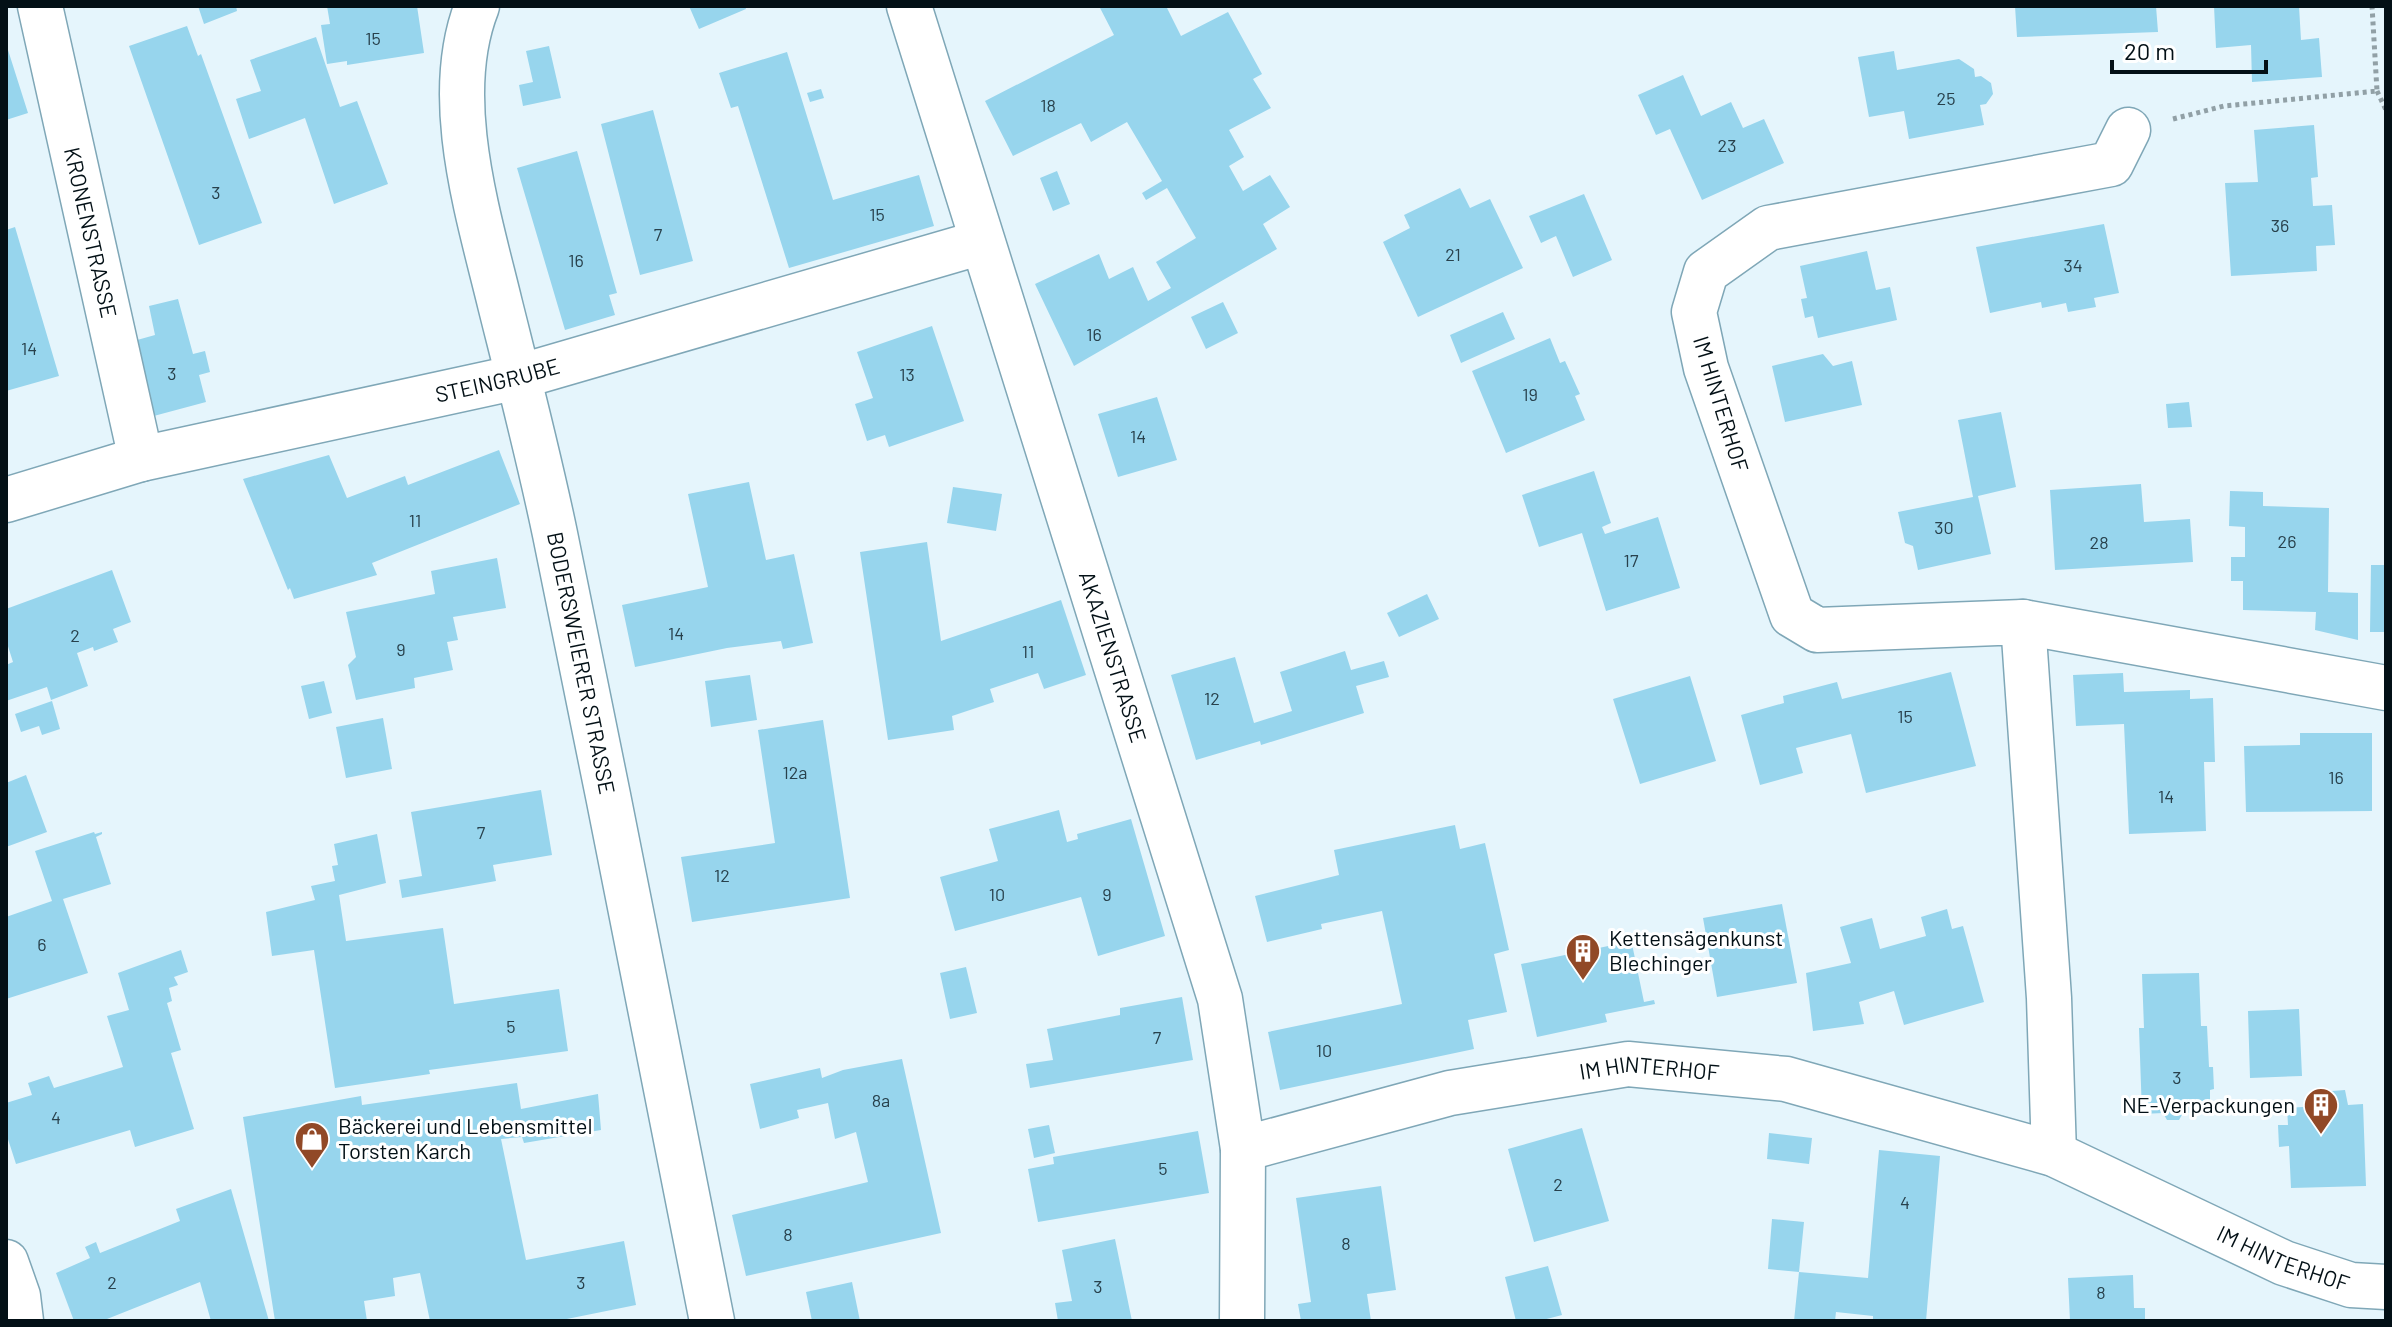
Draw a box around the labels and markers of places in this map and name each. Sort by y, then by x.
place label: Kettensägenkunst Blechinger [1609,924,1783,975]
building icon: Kettensägenkunst Blechinger [1564,932,1602,982]
building icon: NE-Verpackungen [2302,1086,2340,1136]
place label: NE-Verpackungen [2122,1091,2295,1117]
place label: Bäckerei und Lebensmittel Torsten Karch [338,1112,593,1163]
shop icon: Bäckerei und Lebensmittel Torsten Karch [293,1120,331,1170]

